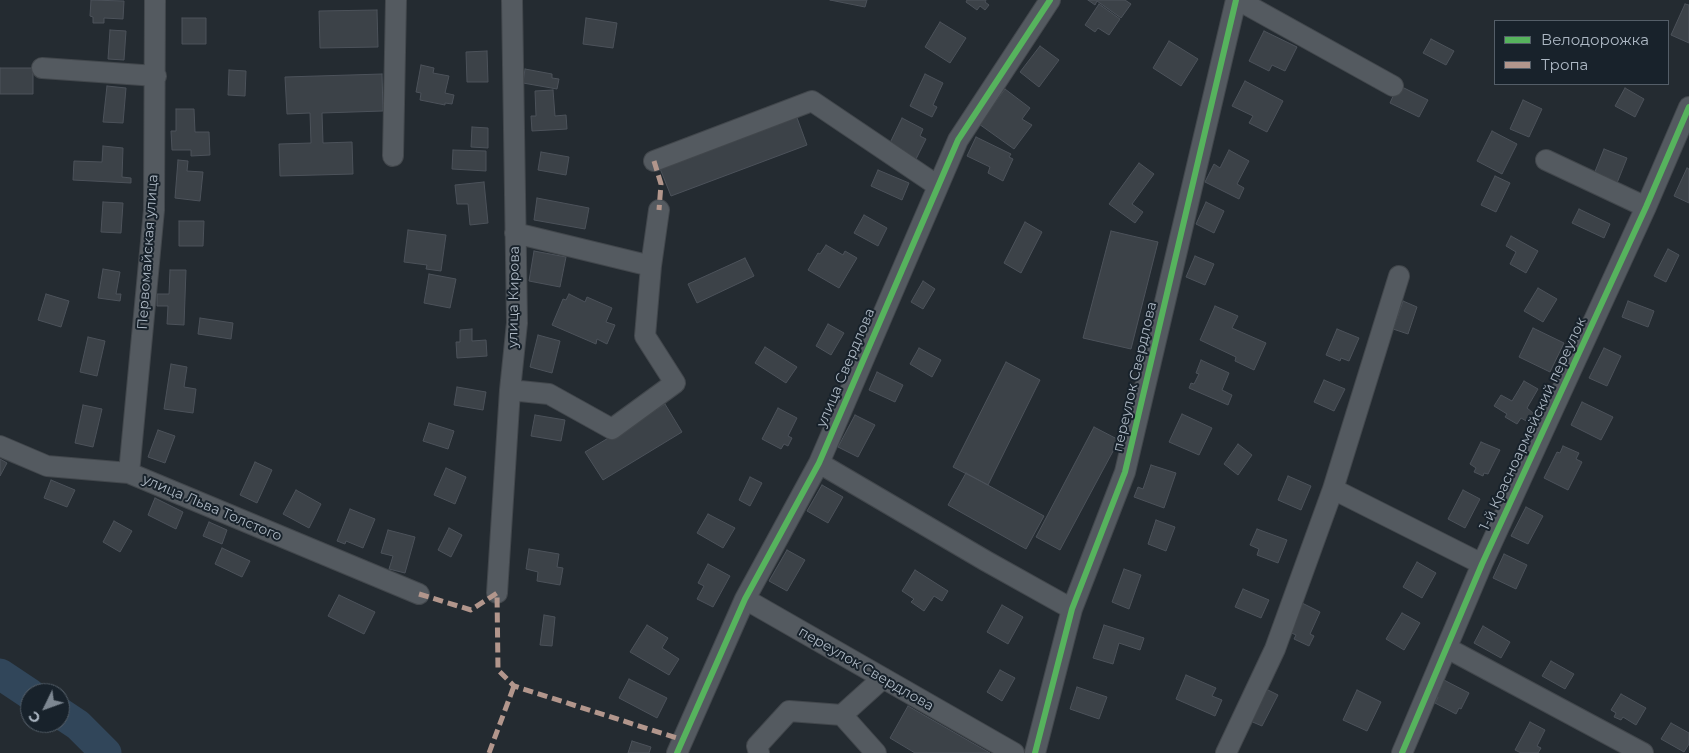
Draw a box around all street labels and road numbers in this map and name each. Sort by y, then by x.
street label: Первомайская улица [134,174,162,330]
street label: улица Кирова [505,246,523,348]
street label: переулок Свердлова [1110,300,1160,454]
street label: улица Свердлова [813,306,879,430]
street label: 1-й Красноармейский переулок [1476,315,1590,533]
street label: улица Льва Толстого [140,471,284,545]
street label: переулок Свердлова [795,623,937,715]

